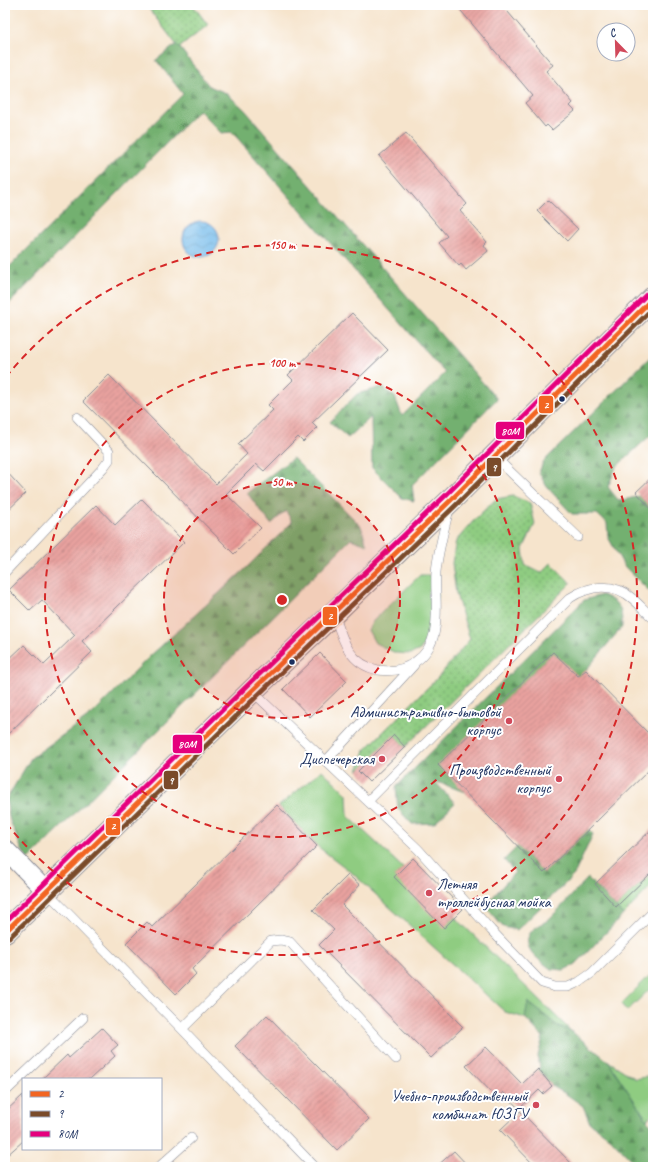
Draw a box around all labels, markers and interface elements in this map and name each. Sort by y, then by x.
north arrow [596,22,636,62]
text: С [607,25,619,40]
text: 150 m [269,237,296,253]
text: 100 m [269,355,296,371]
unlabelled marker [557,394,567,404]
line badge: 2 [538,395,554,414]
text: 2 [544,398,550,412]
line badge: 80М [495,421,525,440]
text: 80М [501,424,521,438]
line badge: 9 [486,457,502,477]
text: 9 [492,460,498,474]
text: 50 m [272,474,293,490]
centre of rings [275,593,289,607]
line badge: 2 [322,606,338,626]
text: 2 [328,609,334,623]
unlabelled marker [287,657,297,667]
place label: Административно-бытовой корпус [350,702,502,740]
marker: Административно-бытовой корпус [504,716,514,726]
line badge: 80М [172,734,203,754]
text: 80М [178,737,198,751]
place label: Диспечерская [299,749,375,769]
marker: Диспечерская [377,754,387,764]
place label: Производственный корпус [449,760,552,798]
line badge: 9 [163,770,179,790]
text: 9 [169,773,175,787]
marker: Производственный корпус [554,774,564,784]
line badge: 2 [105,817,121,836]
text: 2 [111,819,117,833]
place label: Летняя троллейбусная мойка [437,874,552,912]
marker: Летняя троллейбусная мойка [424,888,434,898]
legend [22,1078,162,1150]
text: 2 [58,1086,65,1102]
place label: Учебно-производственный комбинат ЮЗГУ [391,1086,531,1124]
marker: Учебно-производственный комбинат ЮЗГУ [531,1100,541,1110]
text: 9 [58,1106,65,1122]
text: 80М [58,1126,79,1142]

